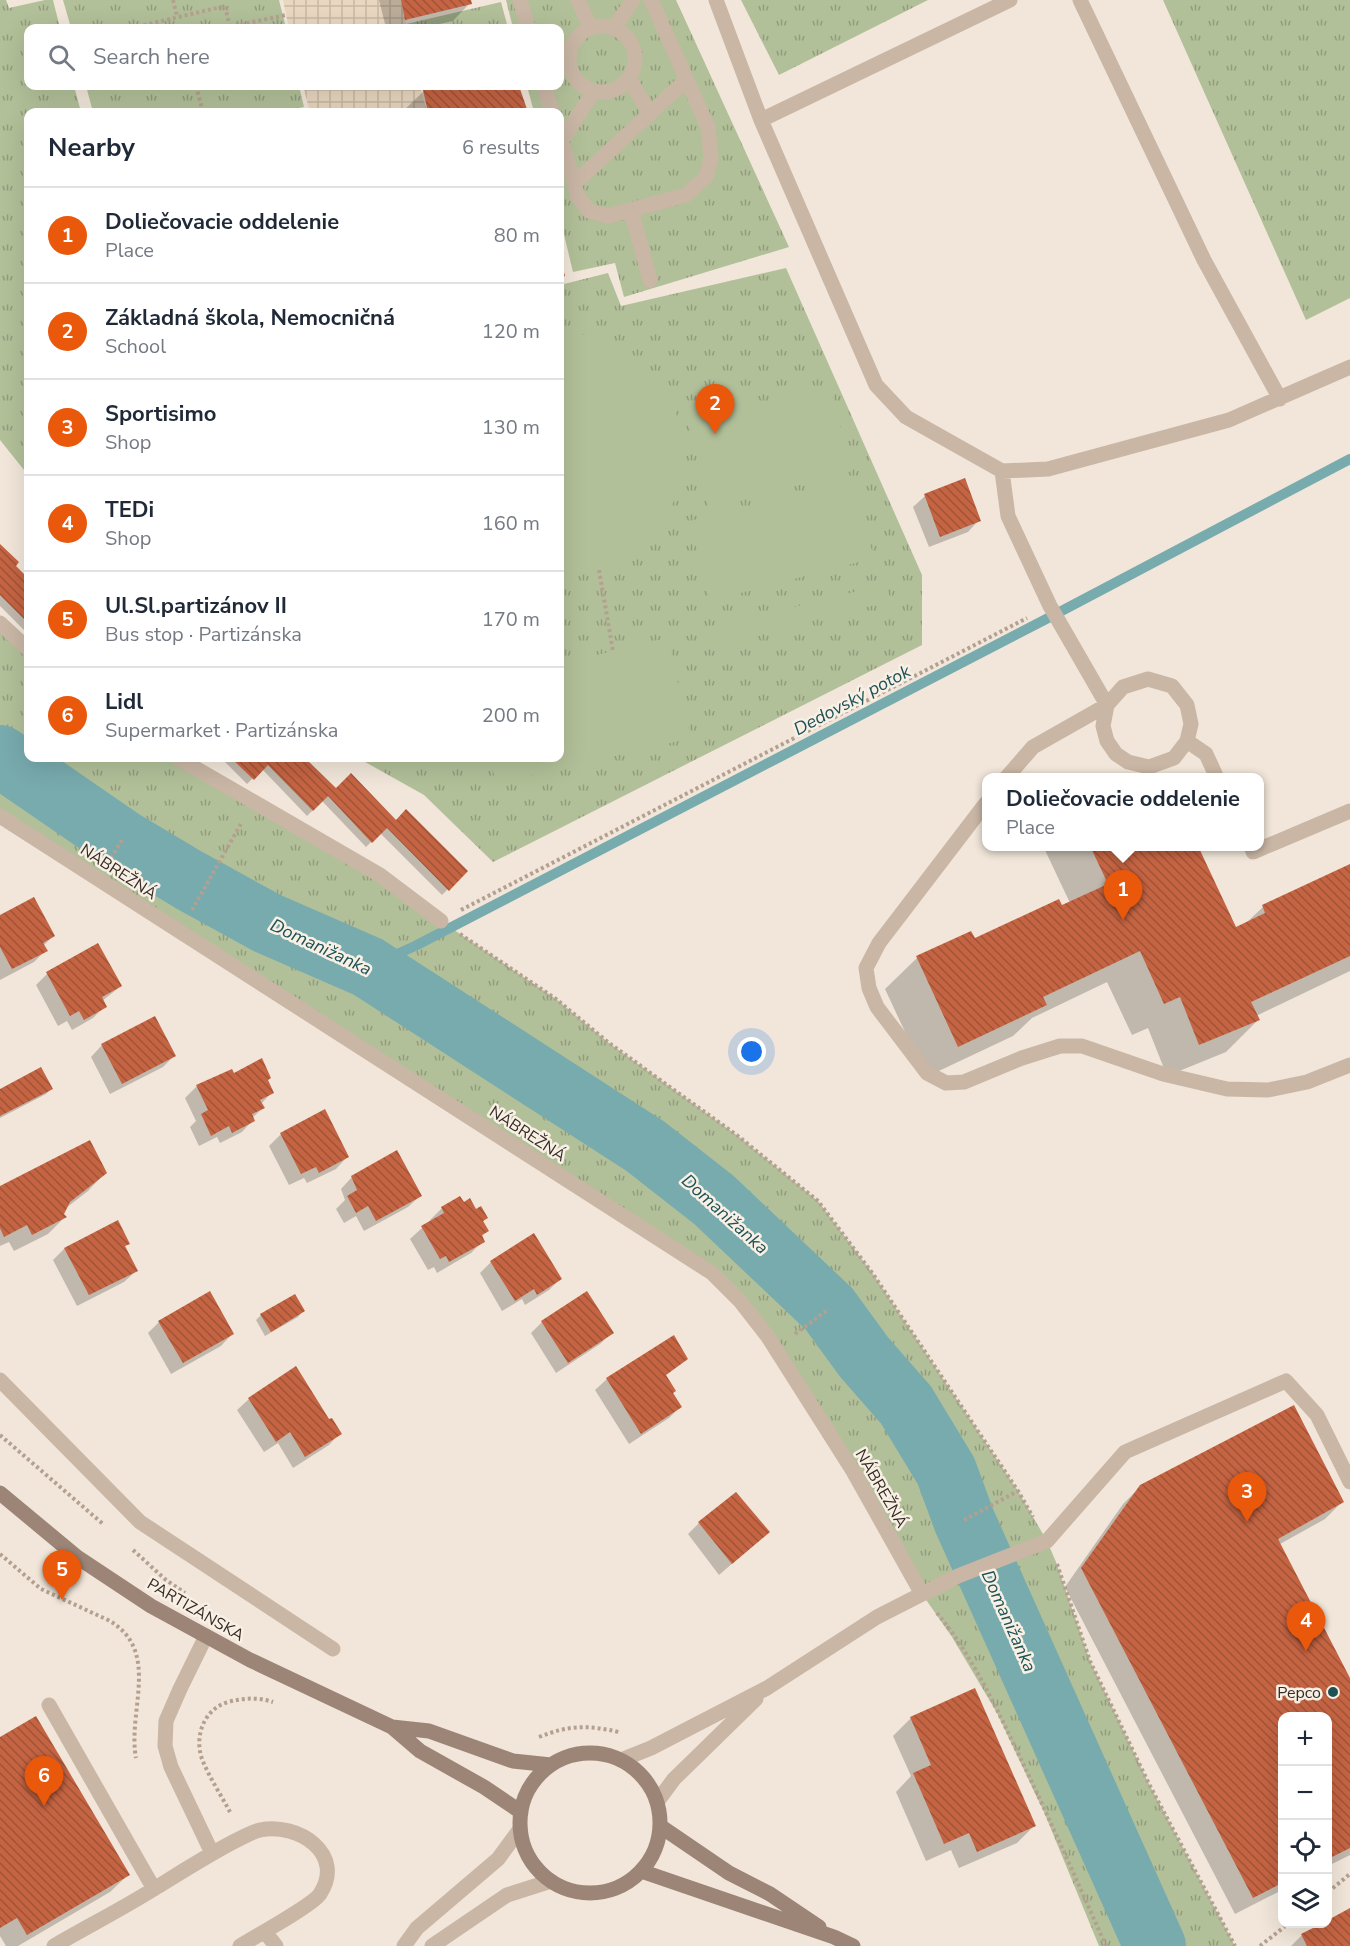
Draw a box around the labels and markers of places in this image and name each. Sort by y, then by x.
pin: 2 [696,384,734,434]
pin: 1 [1104,870,1142,920]
pin: 3 [1228,1472,1266,1522]
pin: 5 [42,1550,82,1600]
pin: 4 [1286,1602,1326,1651]
place label: Pepco [1277,1682,1321,1704]
marker: Pepco [1326,1685,1340,1699]
pin: 6 [24,1756,63,1806]

